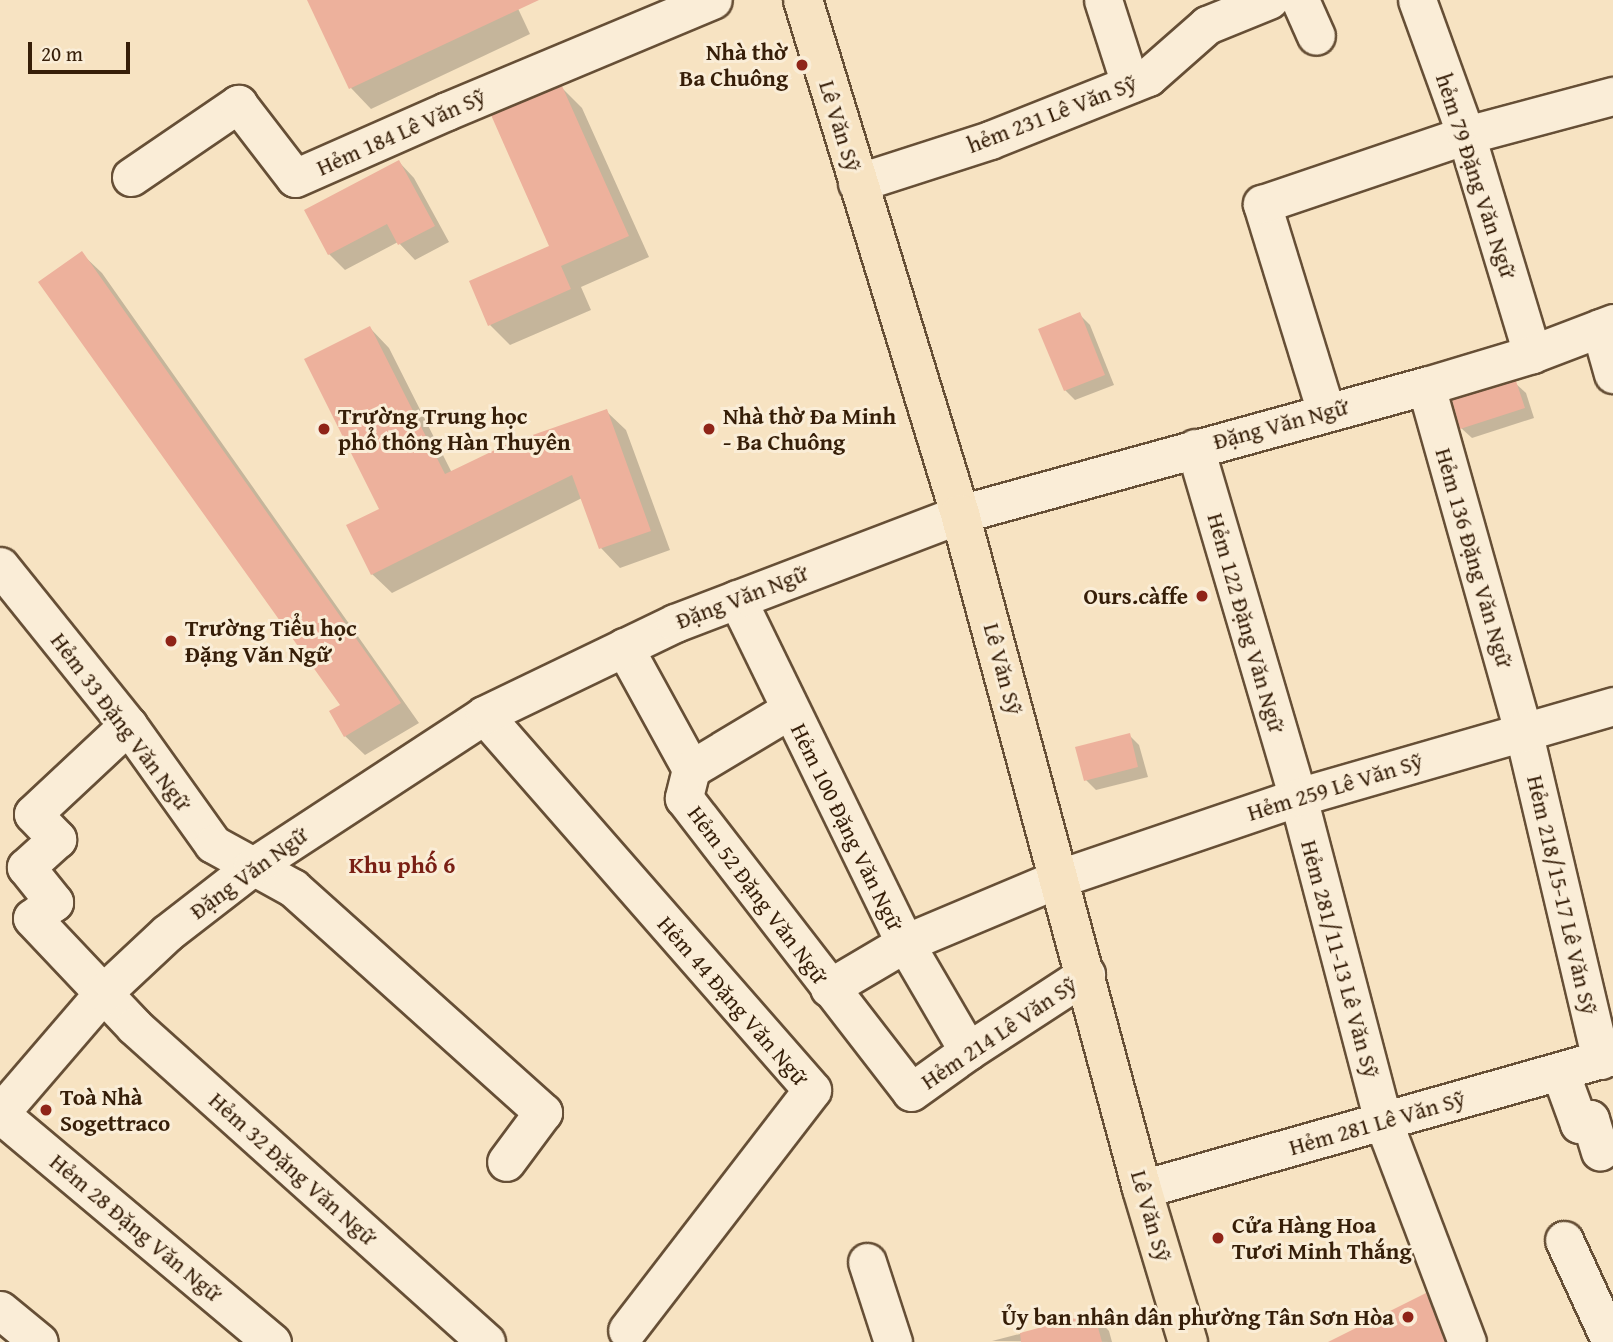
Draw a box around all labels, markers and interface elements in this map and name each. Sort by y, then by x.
scale bar [32,28,133,72]
text: 20 m [41,38,83,69]
place label: Nhà thờ Ba Chuông [679,38,788,92]
marker: Nhà thờ Ba Chuông [794,57,810,73]
street label: hẻm 231 Lê Văn Sỹ [963,69,1141,159]
street label: hẻm 79 Đặng Văn Ngữ [1430,70,1522,282]
street label: Lê Văn Sỹ [813,77,867,175]
street label: Hẻm 184 Lê Văn Sỹ [312,82,490,182]
street label: Đặng Văn Ngữ [1210,393,1352,455]
place label: Trường Trung học phổ thông Hàn Thuyên [338,402,571,456]
place label: Nhà thờ Đa Minh - Ba Chuông [723,402,896,456]
marker: Trường Trung học phổ thông Hàn Thuyên [316,421,332,437]
marker: Nhà thờ Đa Minh - Ba Chuông [701,421,717,437]
street label: Hẻm 136 Đặng Văn Ngữ [1429,445,1519,671]
street label: Hẻm 122 Đặng Văn Ngữ [1201,510,1291,736]
street label: Đặng Văn Ngữ [672,559,812,635]
place label: Ours.càffe [1084,582,1188,610]
marker: Ours.càffe [1194,588,1210,604]
place label: Trường Tiểu học Đặng Văn Ngữ [185,614,357,668]
street label: Lê Văn Sỹ [978,620,1028,718]
street label: Hẻm 33 Đặng Văn Ngữ [45,627,197,817]
marker: Trường Tiểu học Đặng Văn Ngữ [163,633,179,649]
street label: Hẻm 100 Đặng Văn Ngữ [785,719,909,935]
street label: Hẻm 259 Lê Văn Sỹ [1244,747,1426,827]
street label: Hẻm 218/15-17 Lê Văn Sỹ [1521,773,1603,1017]
street label: Hẻm 52 Đặng Văn Ngữ [682,800,834,990]
street label: Đặng Văn Ngữ [185,821,313,925]
street label: Hẻm 281/11-13 Lê Văn Sỹ [1295,837,1385,1081]
district label: Khu phố 6 [349,851,455,879]
street label: Hẻm 44 Đặng Văn Ngữ [652,910,814,1092]
street label: Hẻm 214 Lê Văn Sỹ [916,971,1082,1095]
place label: Toà Nhà Sogettraco [60,1083,170,1137]
street label: Hẻm 281 Lê Văn Sỹ [1286,1085,1468,1161]
street label: Hẻm 32 Đặng Văn Ngữ [203,1086,383,1252]
marker: Toà Nhà Sogettraco [38,1102,54,1118]
street label: Hẻm 28 Đặng Văn Ngữ [44,1148,228,1308]
street label: Lê Văn Sỹ [1125,1167,1177,1265]
place label: Cửa Hàng Hoa Tươi Minh Thắng [1232,1211,1412,1265]
marker: Cửa Hàng Hoa Tươi Minh Thắng [1210,1230,1226,1246]
place label: Ủy ban nhân dân phường Tân Sơn Hòa [1001,1303,1394,1331]
marker: Ủy ban nhân dân phường Tân Sơn Hòa [1400,1309,1416,1325]

